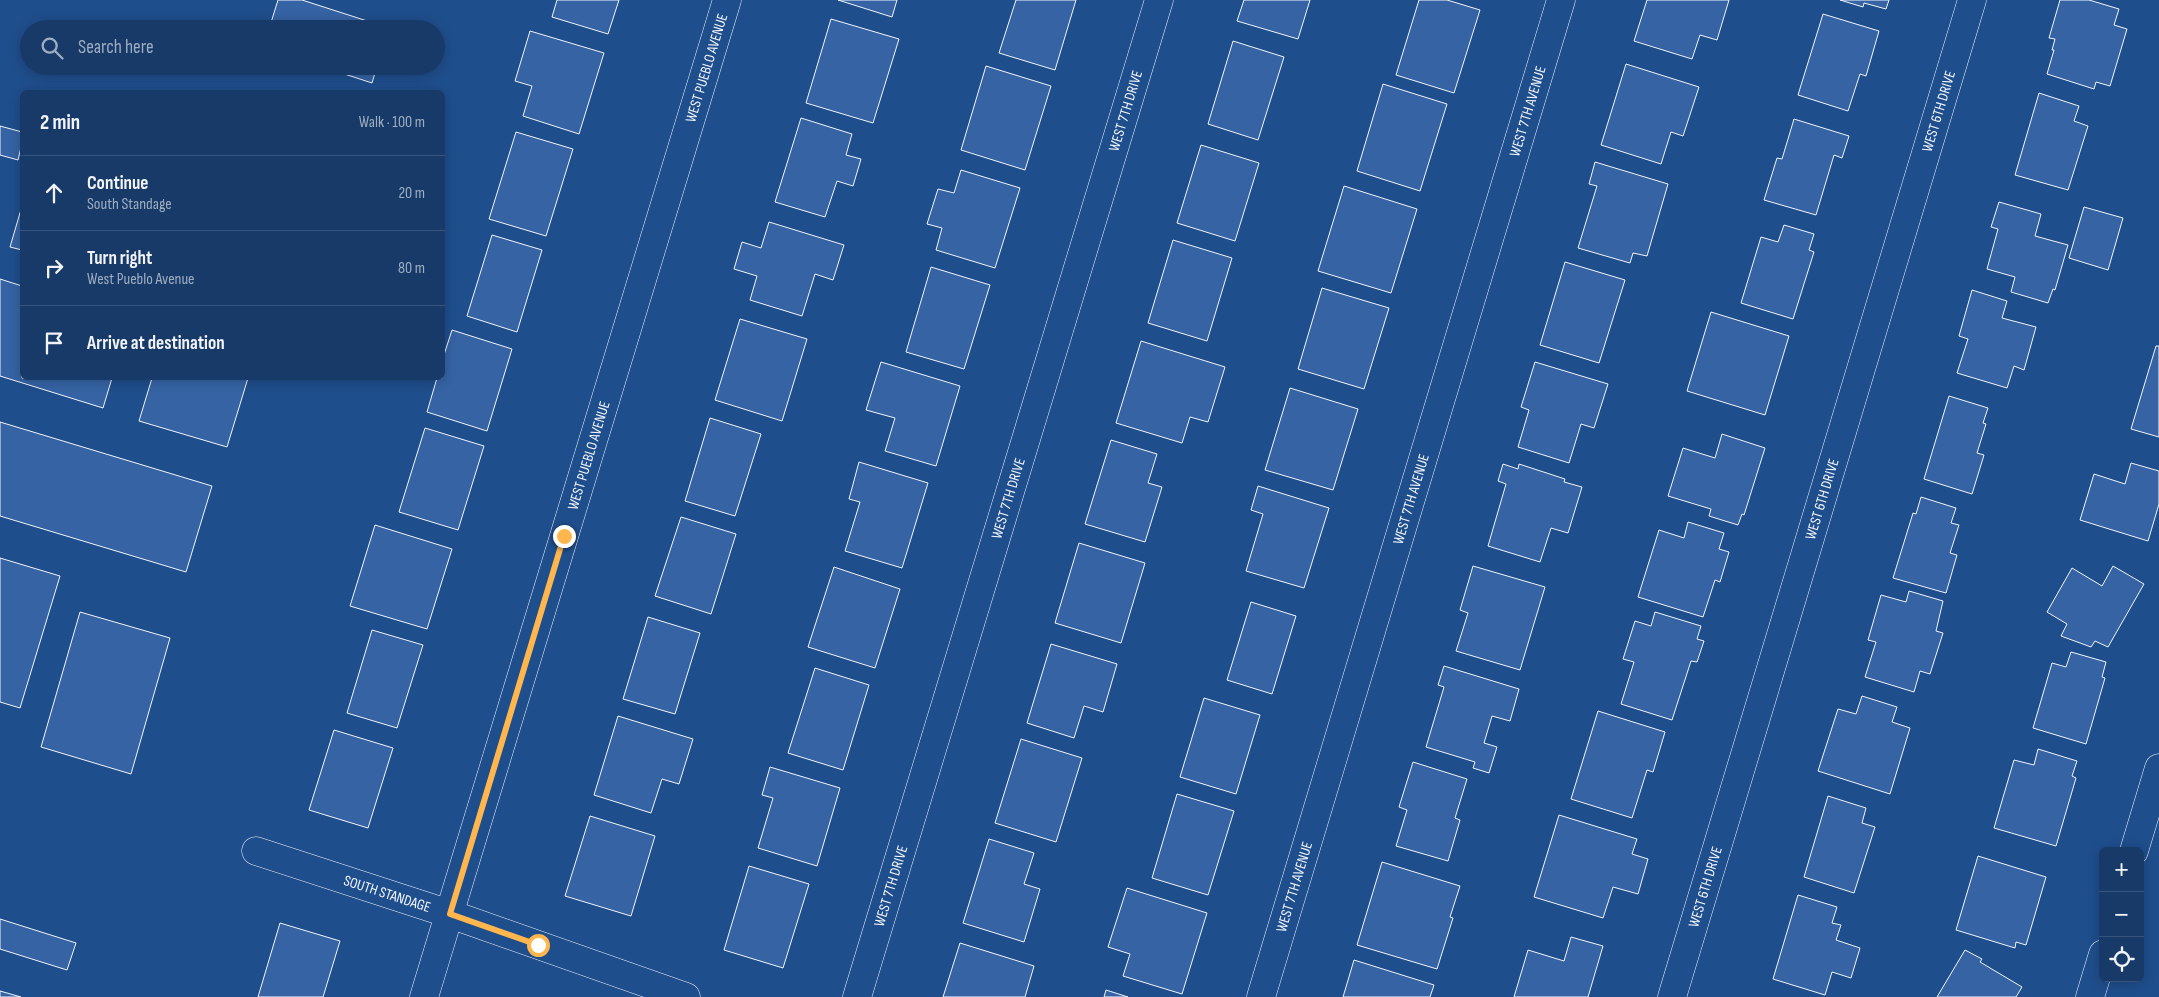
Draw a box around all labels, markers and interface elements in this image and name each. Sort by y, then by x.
street label: WEST PUEBLO AVENUE [681,11,732,125]
search box [20,20,445,75]
icon: search [38,34,66,62]
text: Search here [78,36,154,59]
street label: WEST 7TH AVENUE [1505,64,1551,159]
street label: WEST 7TH DRIVE [1105,68,1147,154]
street label: WEST 6TH DRIVE [1918,69,1960,154]
text: 2 min [40,110,80,135]
text: Walk · 100 m [359,113,425,132]
text: Continue [87,172,148,195]
icon: ahead [40,179,68,207]
text: 20 m [398,184,425,203]
text: South Standage [87,195,172,214]
text: Turn right [87,247,152,270]
icon: right [40,254,68,282]
text: 80 m [398,259,425,278]
text: West Pueblo Avenue [87,270,195,289]
icon: arrive [40,329,68,357]
text: Arrive at destination [87,332,225,355]
street label: WEST PUEBLO AVENUE [564,399,615,512]
street label: WEST 7TH AVENUE [1389,452,1434,547]
street label: WEST 7TH DRIVE [987,456,1030,541]
street label: WEST 6TH DRIVE [1801,456,1843,542]
route end [553,525,576,548]
street label: WEST 7TH AVENUE [1272,840,1317,935]
street label: WEST 7TH DRIVE [870,843,912,929]
street label: WEST 6TH DRIVE [1684,844,1727,930]
map controls [2099,847,2144,982]
button: + [2099,847,2144,892]
street label: SOUTH STANDAGE [341,871,433,917]
button: − [2099,892,2144,937]
route start [527,934,550,957]
button: locate [2099,937,2144,982]

